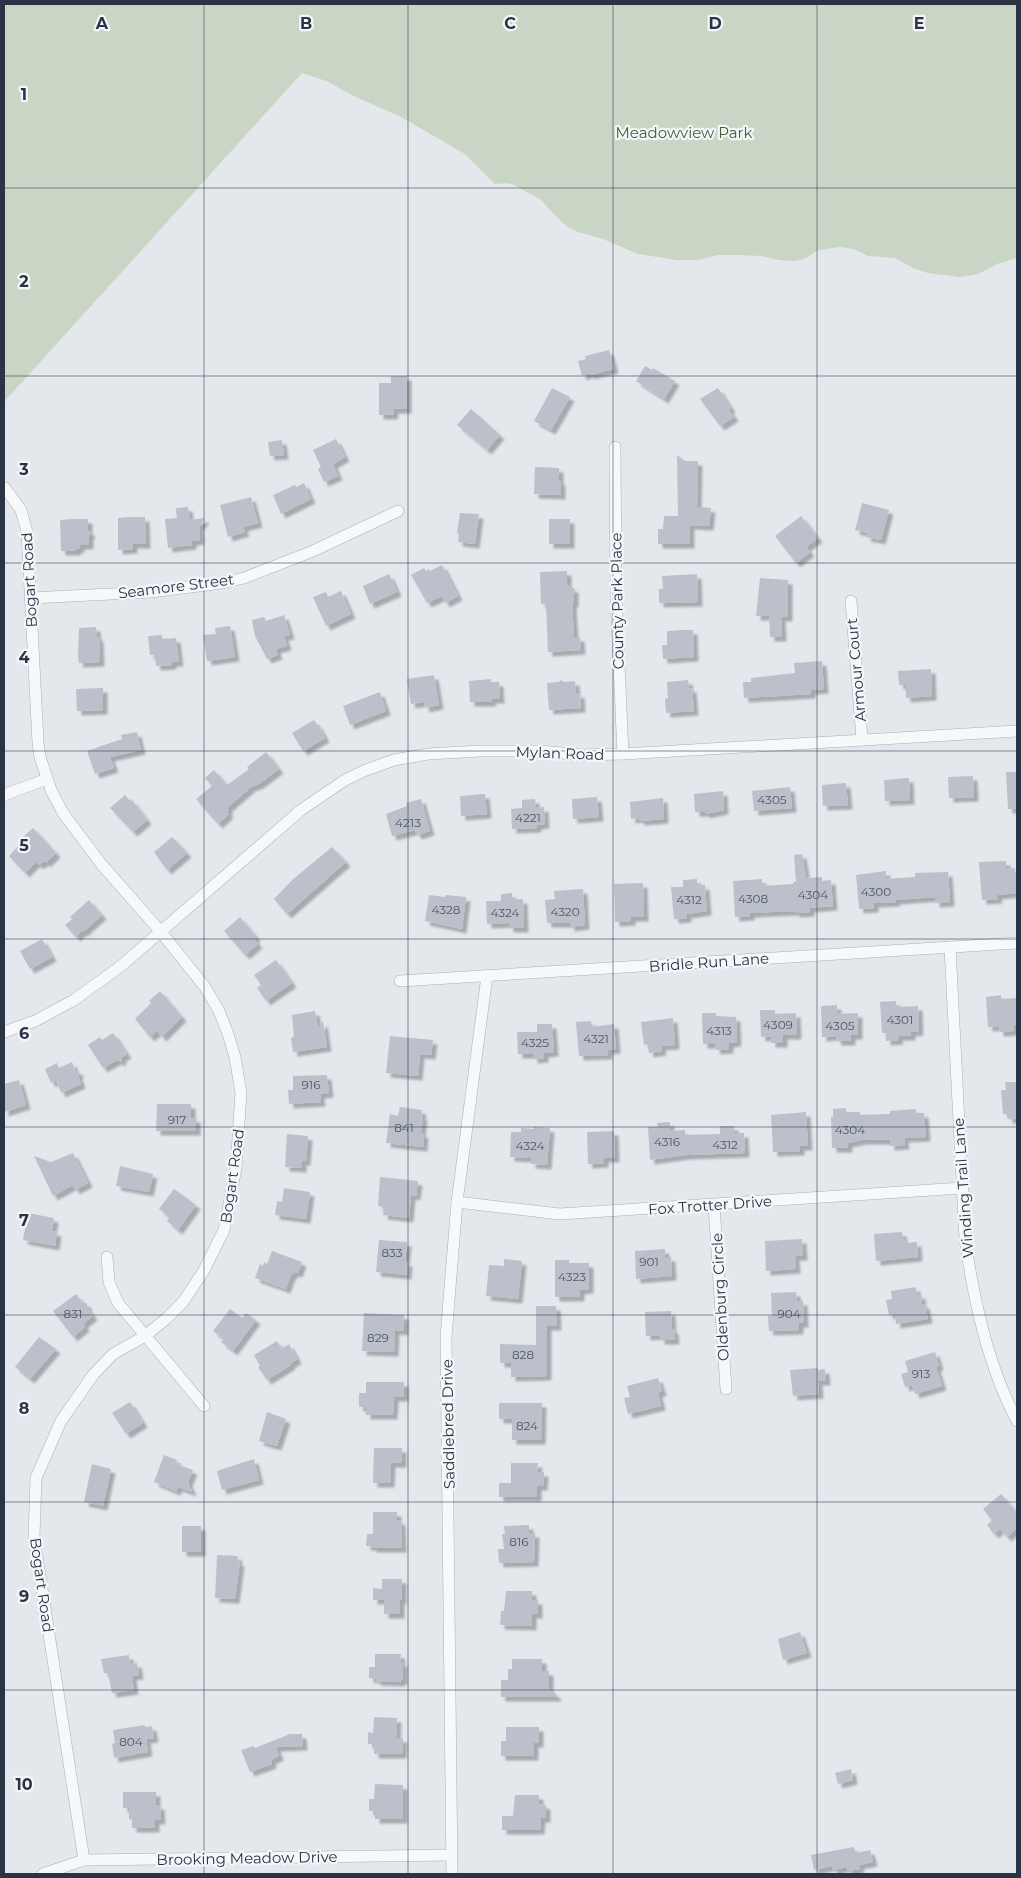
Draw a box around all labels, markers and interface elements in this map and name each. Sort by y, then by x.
text: A [95,14,109,33]
text: B [300,14,312,33]
text: C [504,14,516,33]
text: D [708,14,722,33]
text: E [914,14,924,33]
text: 1 [21,85,27,104]
park label: Meadowview Park [616,123,752,142]
text: 2 [19,272,29,291]
text: 3 [18,460,29,479]
street label: Bogart Road [17,532,41,628]
street label: County Park Place [606,532,628,670]
street label: Seamore Street [117,569,235,603]
street label: Armour Court [842,617,870,723]
text: 4 [18,648,30,667]
street label: Mylan Road [515,742,605,764]
house number: 4305 [757,792,787,807]
house number: 4221 [515,810,541,825]
house number: 4213 [395,815,421,830]
text: 5 [19,836,29,855]
house number: 4300 [861,884,891,899]
house number: 4304 [798,887,828,902]
house number: 4308 [738,891,768,906]
house number: 4312 [676,892,702,907]
house number: 4328 [432,902,461,917]
house number: 4320 [550,904,580,919]
house number: 4324 [491,905,520,920]
street label: Bridle Run Lane [648,948,770,976]
house number: 4301 [887,1012,913,1027]
house number: 4309 [763,1017,793,1032]
house number: 4305 [825,1018,855,1033]
house number: 4313 [706,1023,732,1038]
text: 6 [19,1024,29,1043]
house number: 4321 [583,1031,609,1046]
house number: 4325 [521,1035,549,1050]
house number: 916 [302,1077,320,1092]
house number: 917 [168,1112,186,1127]
street label: Winding Trail Lane [949,1117,977,1259]
house number: 841 [394,1120,414,1135]
house number: 4304 [835,1122,865,1137]
street label: Bogart Road [216,1127,248,1225]
house number: 4316 [654,1134,680,1149]
house number: 4312 [712,1137,738,1152]
house number: 4324 [516,1138,545,1153]
street label: Fox Trotter Drive [648,1191,772,1219]
text: 7 [19,1211,29,1230]
street label: Oldenburg Circle [707,1232,733,1362]
house number: 833 [381,1245,403,1260]
house number: 901 [639,1254,659,1269]
house number: 4323 [558,1269,586,1284]
house number: 831 [64,1306,82,1321]
house number: 904 [777,1306,801,1321]
house number: 829 [367,1330,389,1345]
house number: 828 [512,1347,534,1362]
street label: Saddlebred Drive [437,1359,459,1489]
house number: 913 [912,1366,930,1381]
text: 8 [19,1399,29,1418]
house number: 824 [516,1418,538,1433]
house number: 816 [509,1534,529,1549]
street label: Bogart Road [26,1536,58,1634]
text: 9 [19,1587,29,1606]
house number: 804 [119,1734,143,1749]
text: 10 [15,1775,33,1794]
street label: Brooking Meadow Drive [156,1847,338,1869]

